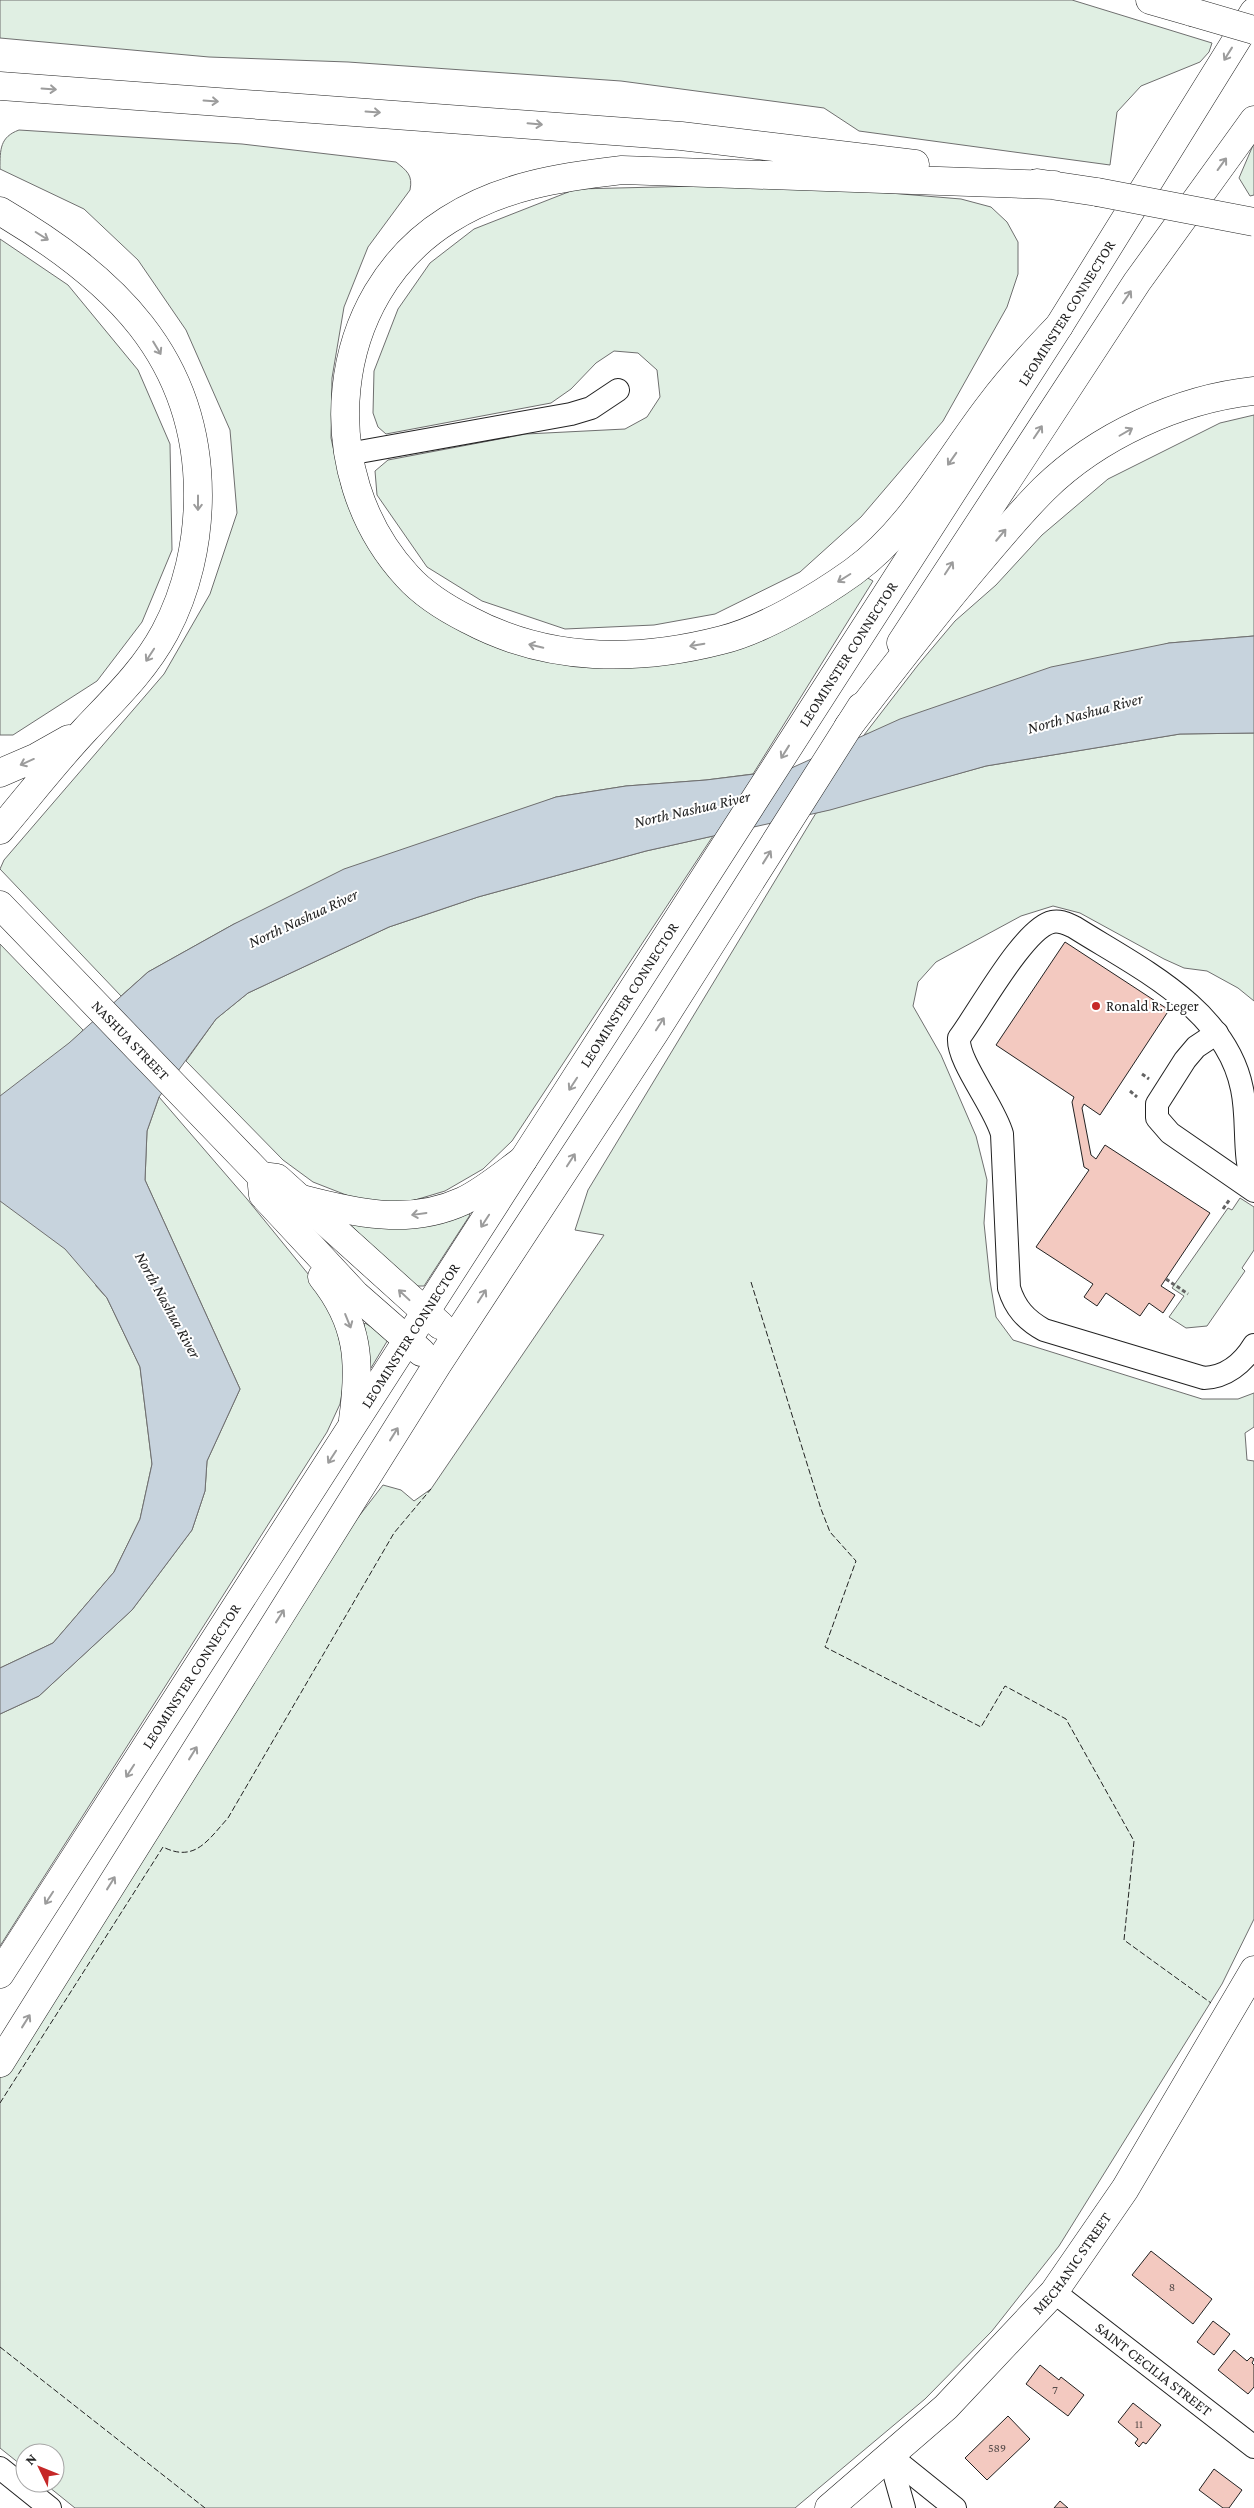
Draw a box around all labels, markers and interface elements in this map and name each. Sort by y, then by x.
one-way arrow [1223,46,1233,60]
one-way arrow [40,85,56,94]
one-way arrow [202,97,218,106]
one-way arrow [365,108,381,117]
one-way arrow [527,120,543,129]
one-way arrow [1216,158,1227,171]
one-way arrow [34,231,48,241]
street label: LEOMINSTER CONNECTOR [1015,237,1119,389]
one-way arrow [1123,290,1133,304]
one-way arrow [152,341,163,355]
one-way arrow [1033,425,1043,439]
one-way arrow [1118,427,1133,437]
one-way arrow [947,451,957,465]
one-way arrow [193,494,203,511]
one-way arrow [996,529,1007,542]
one-way arrow [944,561,954,575]
one-way arrow [837,573,851,583]
street label: LEOMINSTER CONNECTOR [796,578,901,729]
one-way arrow [689,640,705,650]
one-way arrow [529,641,545,651]
one-way arrow [145,648,155,662]
water label: North Nashua River [1025,689,1145,737]
one-way arrow [779,745,790,759]
one-way arrow [20,757,35,767]
water label: North Nashua River [632,787,752,831]
one-way arrow [761,850,772,864]
water label: North Nashua River [246,885,361,951]
street label: LEOMINSTER CONNECTOR [577,919,682,1070]
street label: NASHUA STREET [89,997,172,1083]
place label: Ronald R. Leger [1106,998,1200,1015]
marker: Ronald R. Leger [1090,1000,1102,1012]
one-way arrow [655,1017,665,1031]
one-way arrow [568,1077,578,1091]
one-way arrow [566,1153,576,1167]
one-way arrow [412,1209,428,1219]
one-way arrow [480,1213,490,1227]
water label: North Nashua River [132,1249,204,1361]
street label: LEOMINSTER CONNECTOR [358,1260,463,1411]
one-way arrow [398,1289,411,1300]
one-way arrow [477,1289,487,1303]
one-way arrow [345,1314,354,1329]
one-way arrow [389,1428,399,1442]
one-way arrow [326,1450,336,1464]
street label: LEOMINSTER CONNECTOR [139,1600,244,1752]
one-way arrow [275,1609,286,1623]
one-way arrow [188,1746,198,1760]
one-way arrow [125,1763,135,1777]
one-way arrow [107,1877,117,1891]
one-way arrow [43,1891,54,1905]
one-way arrow [21,2015,31,2029]
street label: MECHANIC STREET [1030,2210,1114,2317]
house number: 8 [1169,2280,1175,2294]
street label: SAINT CECILIA STREET [1092,2319,1215,2419]
house number: 7 [1052,2383,1058,2397]
house number: 11 [1135,2417,1143,2431]
house number: 589 [988,2441,1006,2455]
north arrow [15,2443,65,2493]
text: N [21,2450,40,2468]

